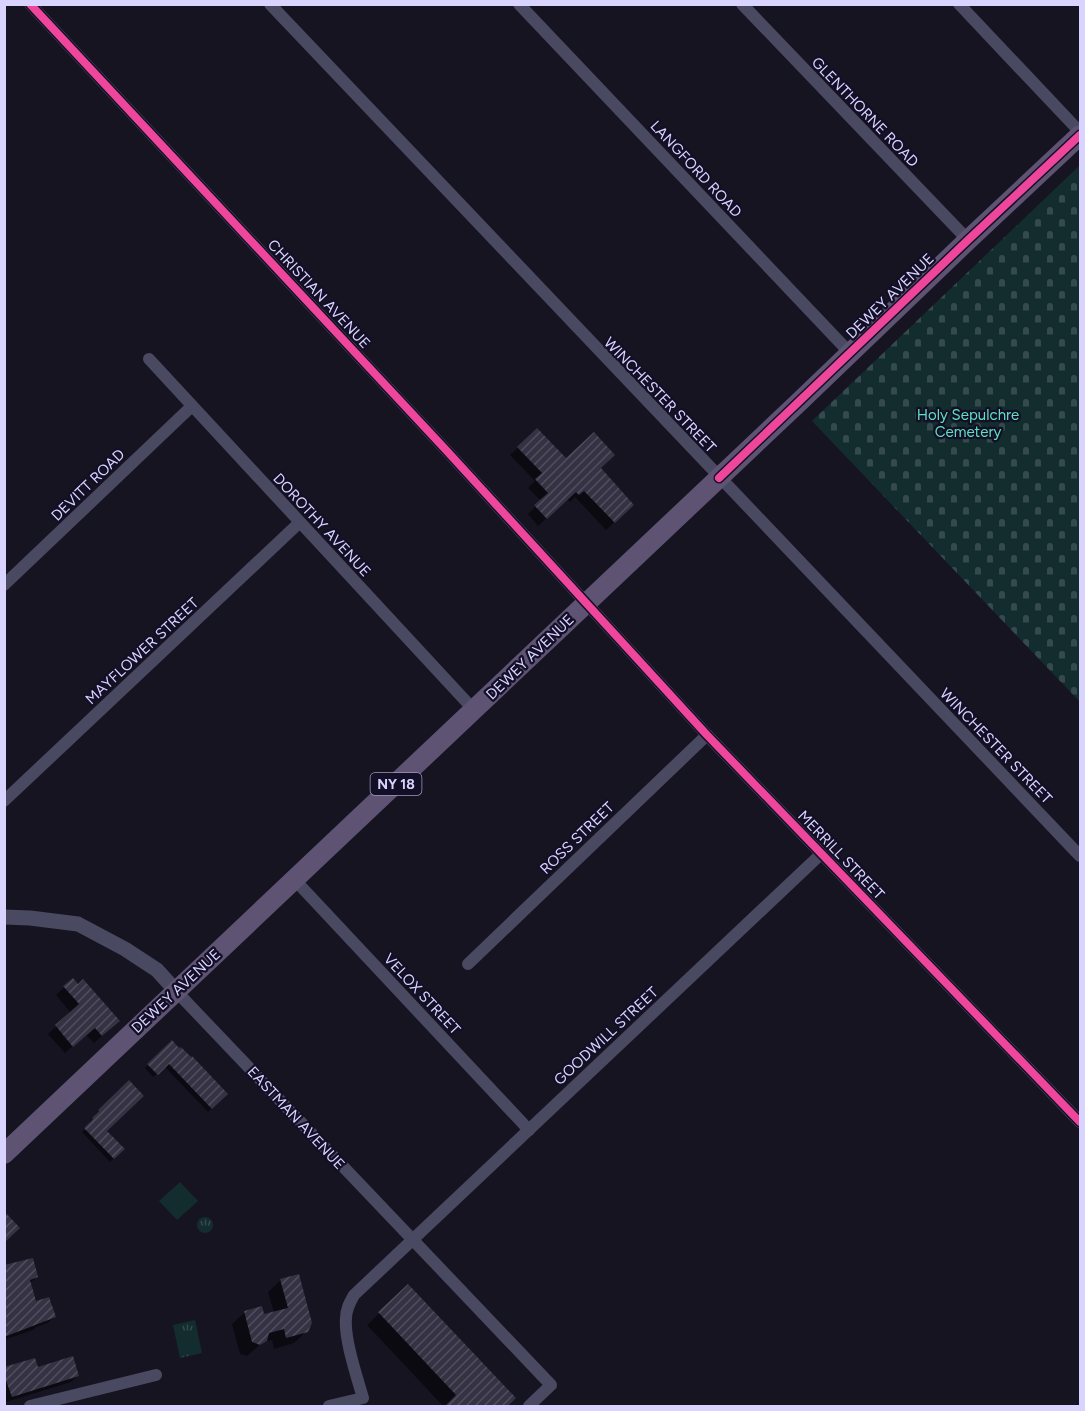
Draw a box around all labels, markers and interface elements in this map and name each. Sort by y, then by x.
street label: GLENTHORNE ROAD [808,53,922,171]
street label: LANGFORD ROAD [647,117,745,221]
street label: CHRISTIAN AVENUE [264,236,374,352]
street label: DEWEY AVENUE [842,250,938,342]
street label: WINCHESTER STREET [600,334,720,457]
park label: Holy Sepulchre Cemetery [917,406,1019,441]
street label: DEVITT ROAD [47,445,129,525]
street label: DOROTHY AVENUE [269,469,375,581]
street label: MAYFLOWER STREET [82,593,203,708]
street label: DEWEY AVENUE [482,611,578,703]
street label: WINCHESTER STREET [936,685,1056,808]
road number: NY 18 [370,773,422,795]
street label: ROSS STREET [536,798,618,878]
street label: MERRILL STREET [794,807,888,904]
street label: DEWEY AVENUE [128,945,224,1037]
street label: VELOX STREET [380,950,465,1039]
street label: GOODWILL STREET [550,983,662,1089]
street label: EASTMAN AVENUE [244,1063,348,1173]

